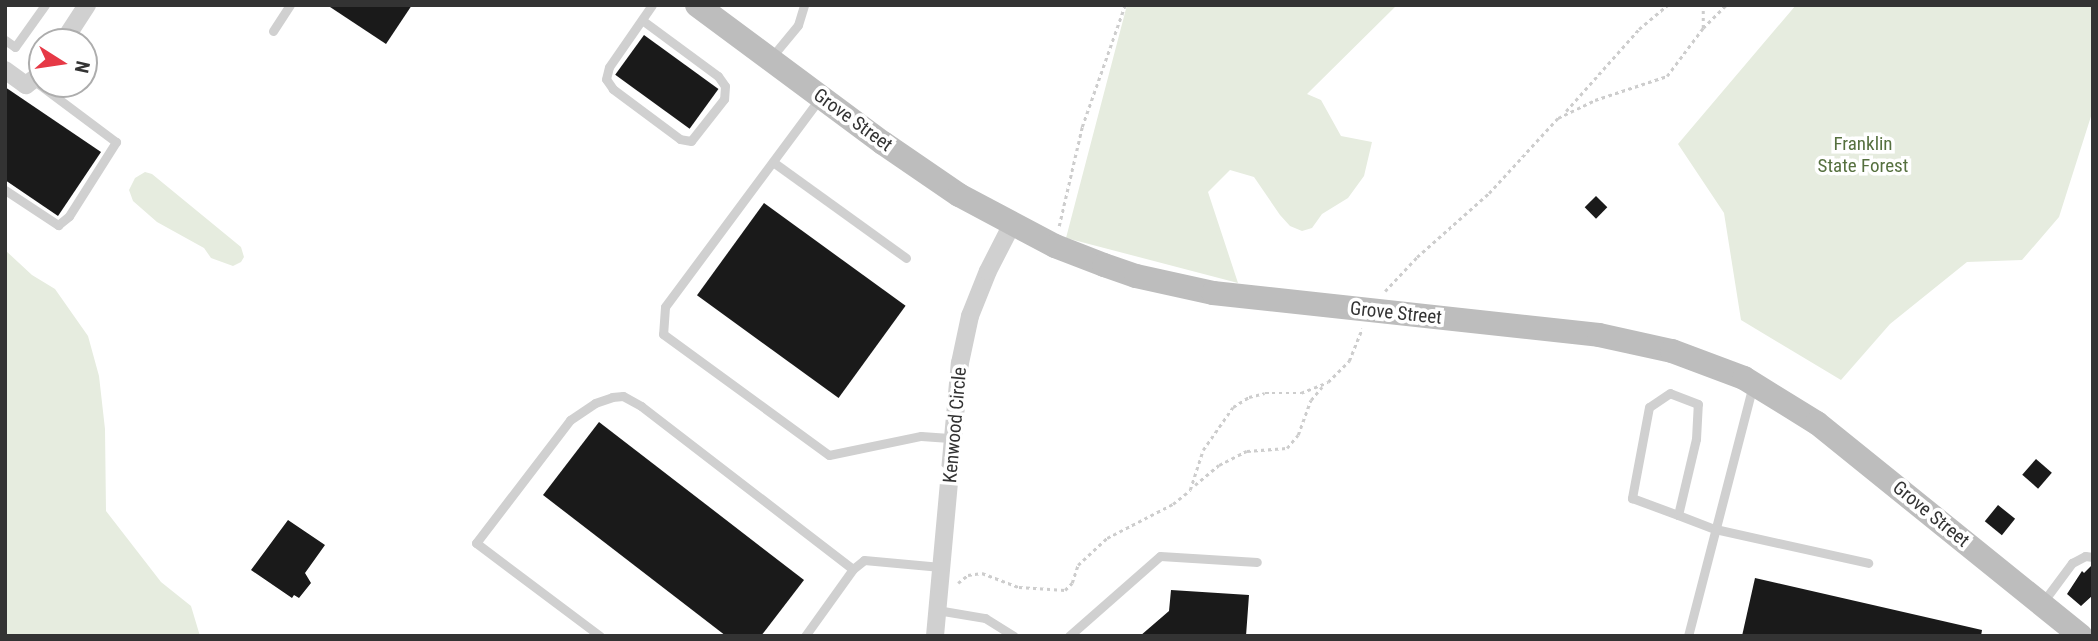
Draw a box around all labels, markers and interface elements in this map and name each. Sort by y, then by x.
north arrow [28,28,98,98]
text: N [70,59,95,75]
street label: Grove Street [809,84,897,156]
park label: Franklin State Forest [1818,133,1908,177]
street label: Grove Street [1349,297,1443,329]
street label: Kenwood Circle [939,366,971,484]
street label: Grove Street [1888,476,1974,552]

